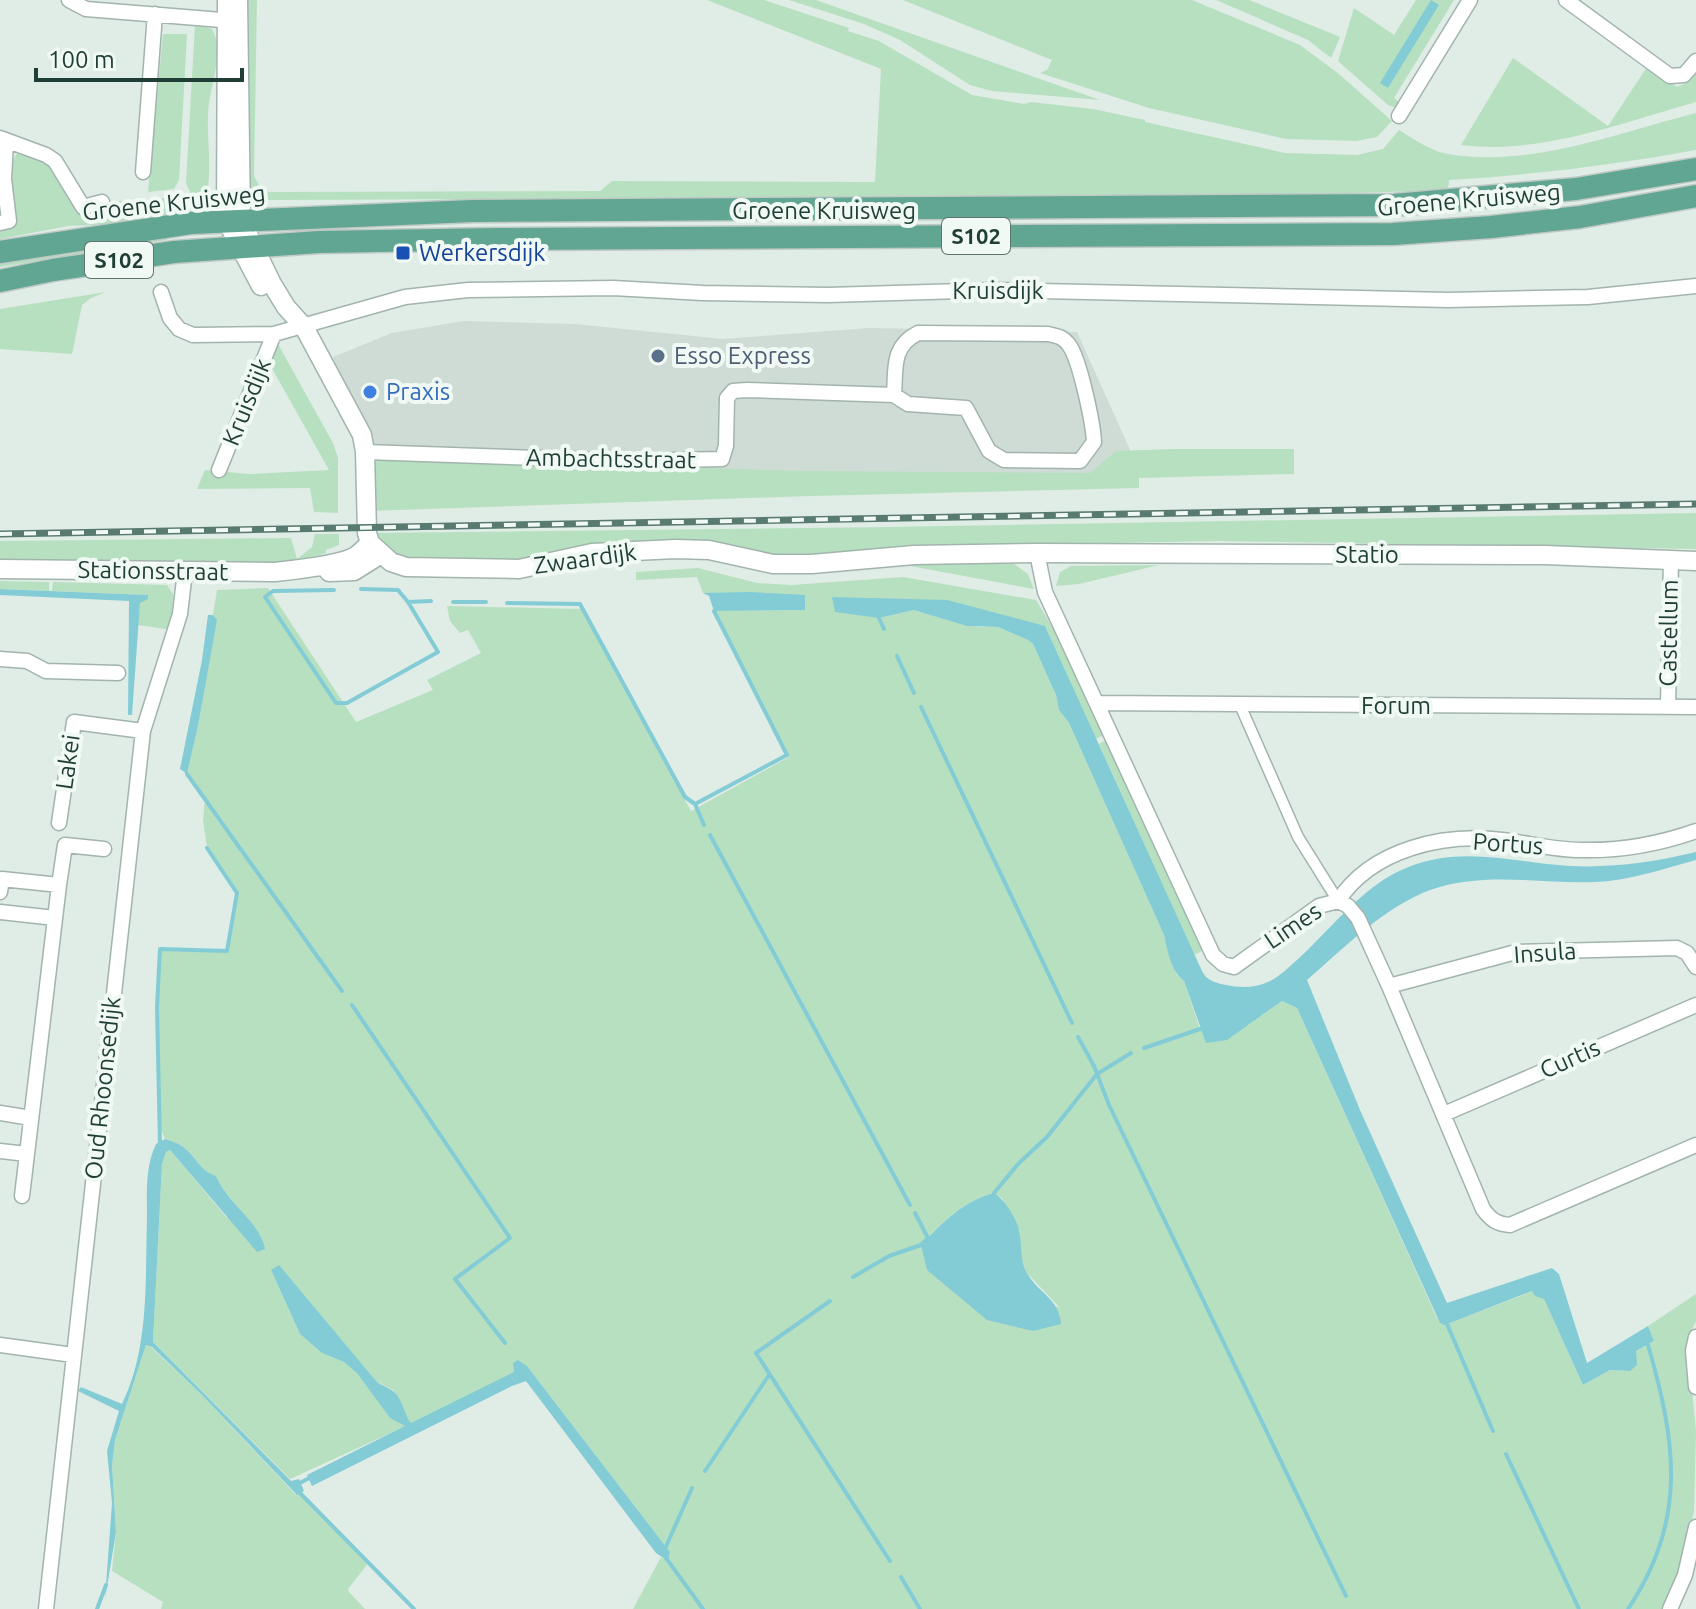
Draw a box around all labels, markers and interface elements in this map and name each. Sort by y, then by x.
scale bar [36,32,242,82]
text: 100 m [48,46,115,73]
street label: Groene Kruisweg [1376,178,1562,221]
street label: Groene Kruisweg [81,179,267,226]
street label: Groene Kruisweg [732,197,916,224]
road number: S102 [942,218,1010,254]
place label: Werkersdijk [419,239,545,266]
road number: S102 [85,242,153,278]
marker: Werkersdijk [394,244,412,262]
street label: Kruisdijk [952,277,1044,304]
place label: Esso Express [674,342,811,369]
marker: Esso Express [649,347,667,365]
street label: Kruisdijk [217,354,276,449]
place label: Praxis [386,378,450,405]
marker: Praxis [361,383,379,401]
street label: Ambachtsstraat [526,444,697,473]
street label: Zwaardijk [532,538,638,579]
street label: Statio [1335,541,1399,568]
street label: Stationsstraat [77,556,229,585]
street label: Castellum [1654,579,1683,687]
street label: Forum [1361,692,1431,719]
street label: Lakei [50,733,85,791]
street label: Portus [1472,828,1544,859]
street label: Limes [1259,897,1326,954]
street label: Insula [1513,937,1577,968]
street label: Oud Rhoonsedijk [79,995,126,1181]
street label: Curtis [1536,1033,1604,1084]

